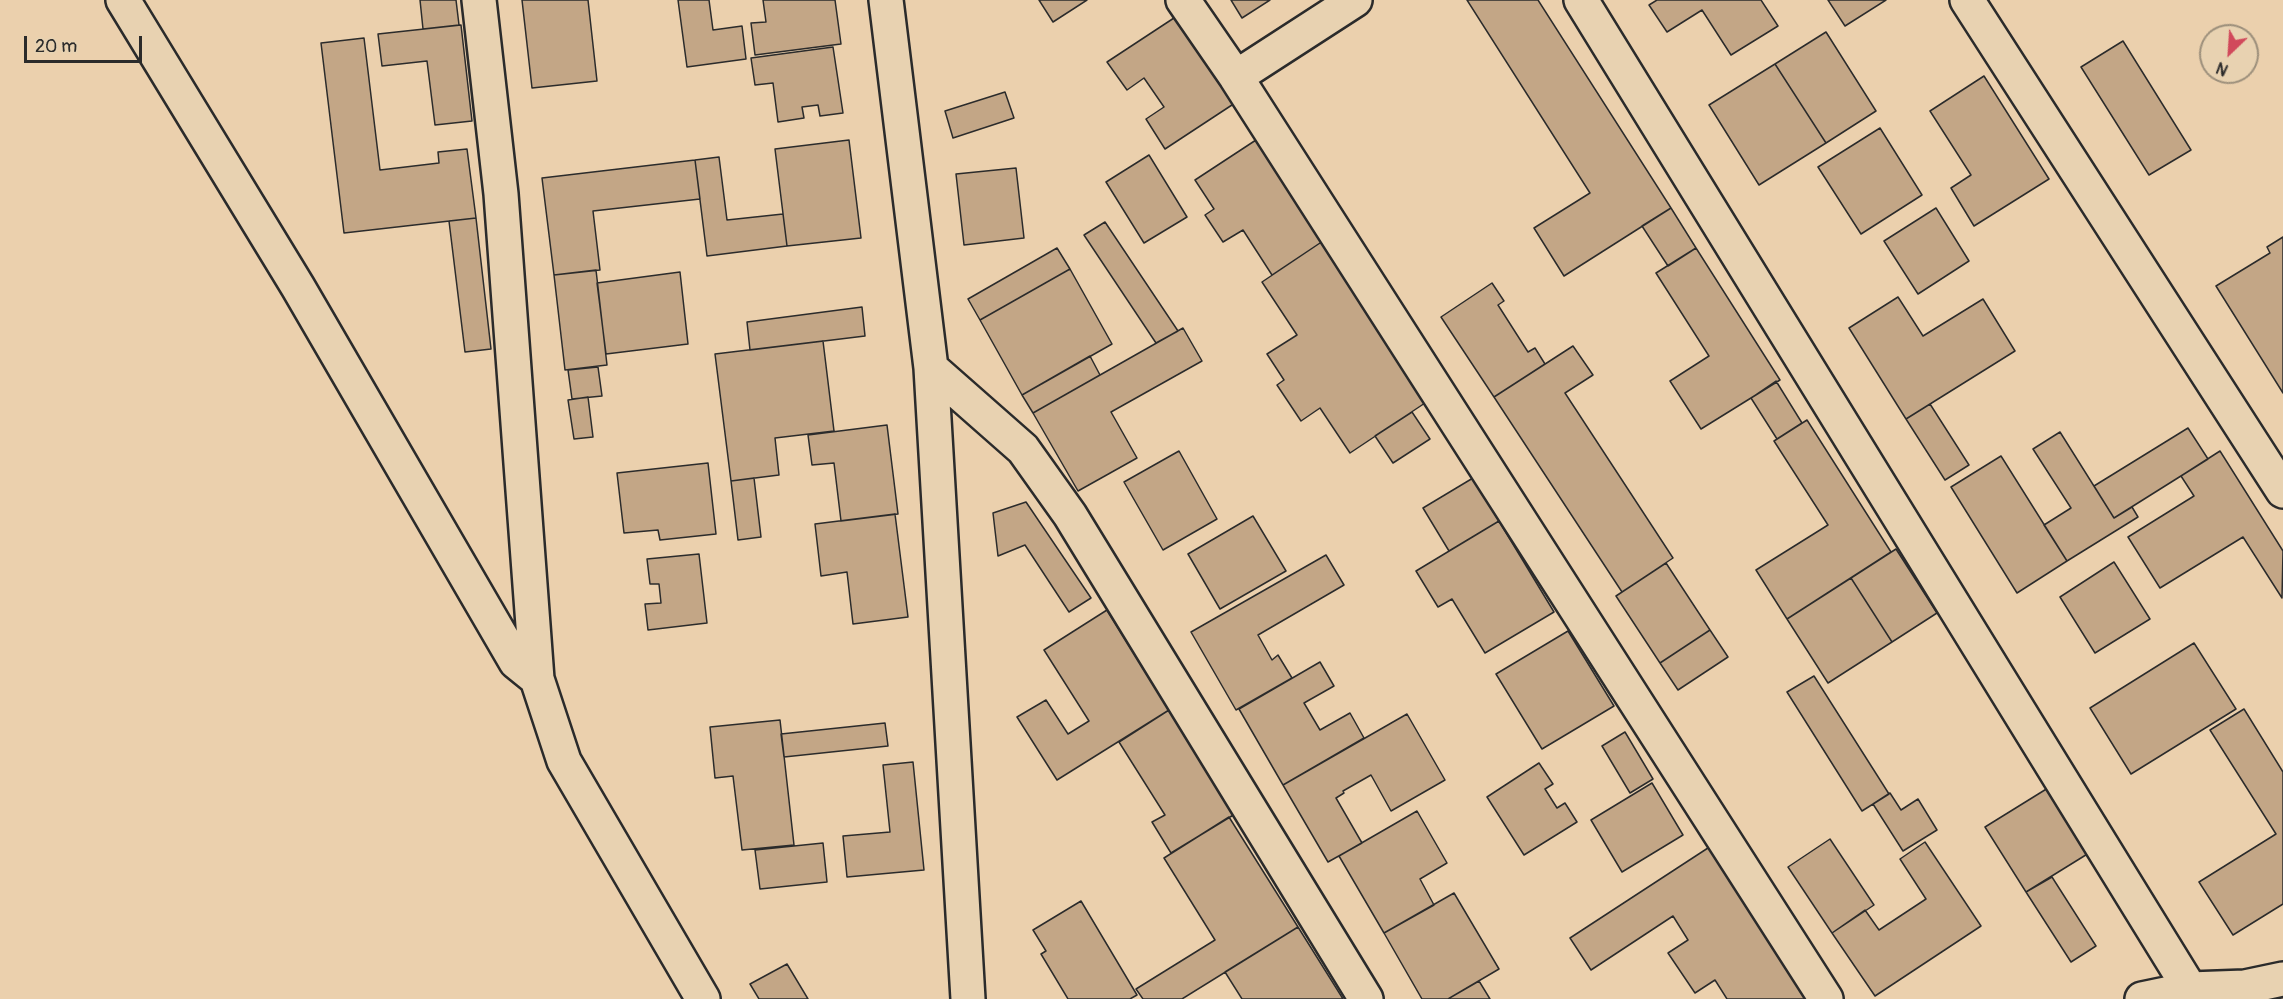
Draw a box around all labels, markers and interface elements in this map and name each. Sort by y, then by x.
scale bar [27,24,146,62]
north arrow [2199,24,2259,84]
text: 20 m [35,35,77,58]
text: N [2213,57,2231,80]

